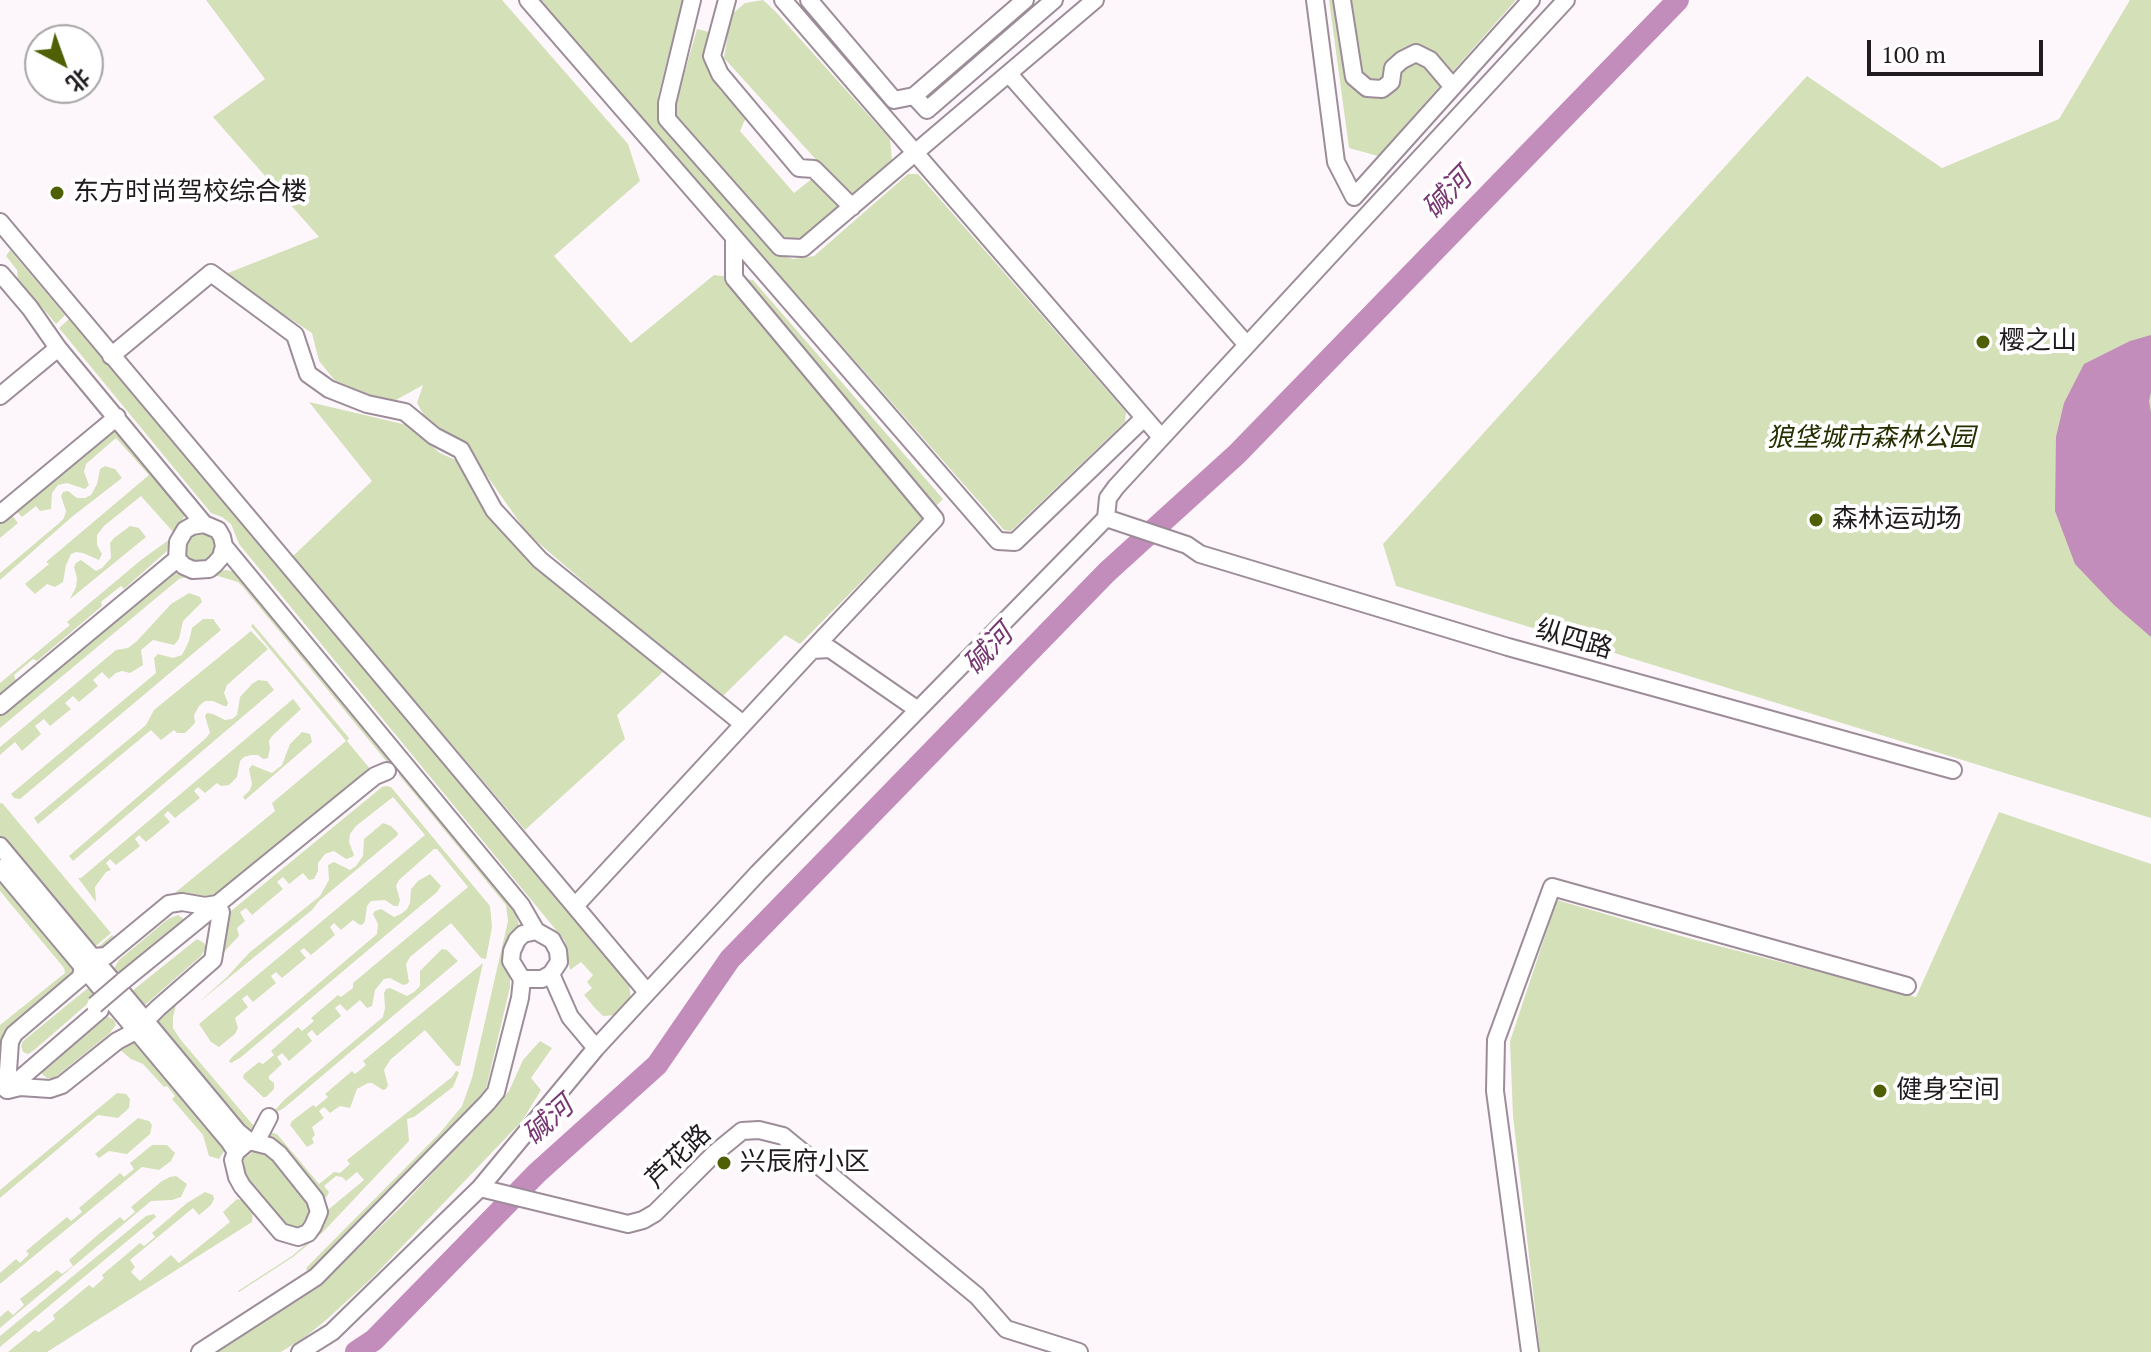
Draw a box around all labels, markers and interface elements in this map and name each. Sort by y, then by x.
north arrow [24,24,104,104]
scale bar [1871,24,2047,74]
text: 100 m [1881,38,1946,70]
text: 北 [61,63,97,99]
water label: 碱河 [1416,162,1480,226]
place label: 东方时尚驾校综合楼 [73,177,307,209]
marker: 东方时尚驾校综合楼 [48,184,66,202]
place label: 樱之山 [1999,326,2077,358]
marker: 樱之山 [1974,333,1992,351]
park label: 狼垡城市森林公园 [1767,423,1975,455]
place label: 森林运动场 [1832,504,1962,536]
marker: 森林运动场 [1807,511,1825,529]
street label: 纵四路 [1532,614,1616,666]
water label: 碱河 [957,618,1021,682]
place label: 健身空间 [1896,1075,2000,1107]
marker: 健身空间 [1871,1082,1889,1100]
water label: 碱河 [517,1090,581,1152]
street label: 芦花路 [640,1119,718,1195]
place label: 兴辰府小区 [740,1147,870,1179]
marker: 兴辰府小区 [715,1154,733,1172]

